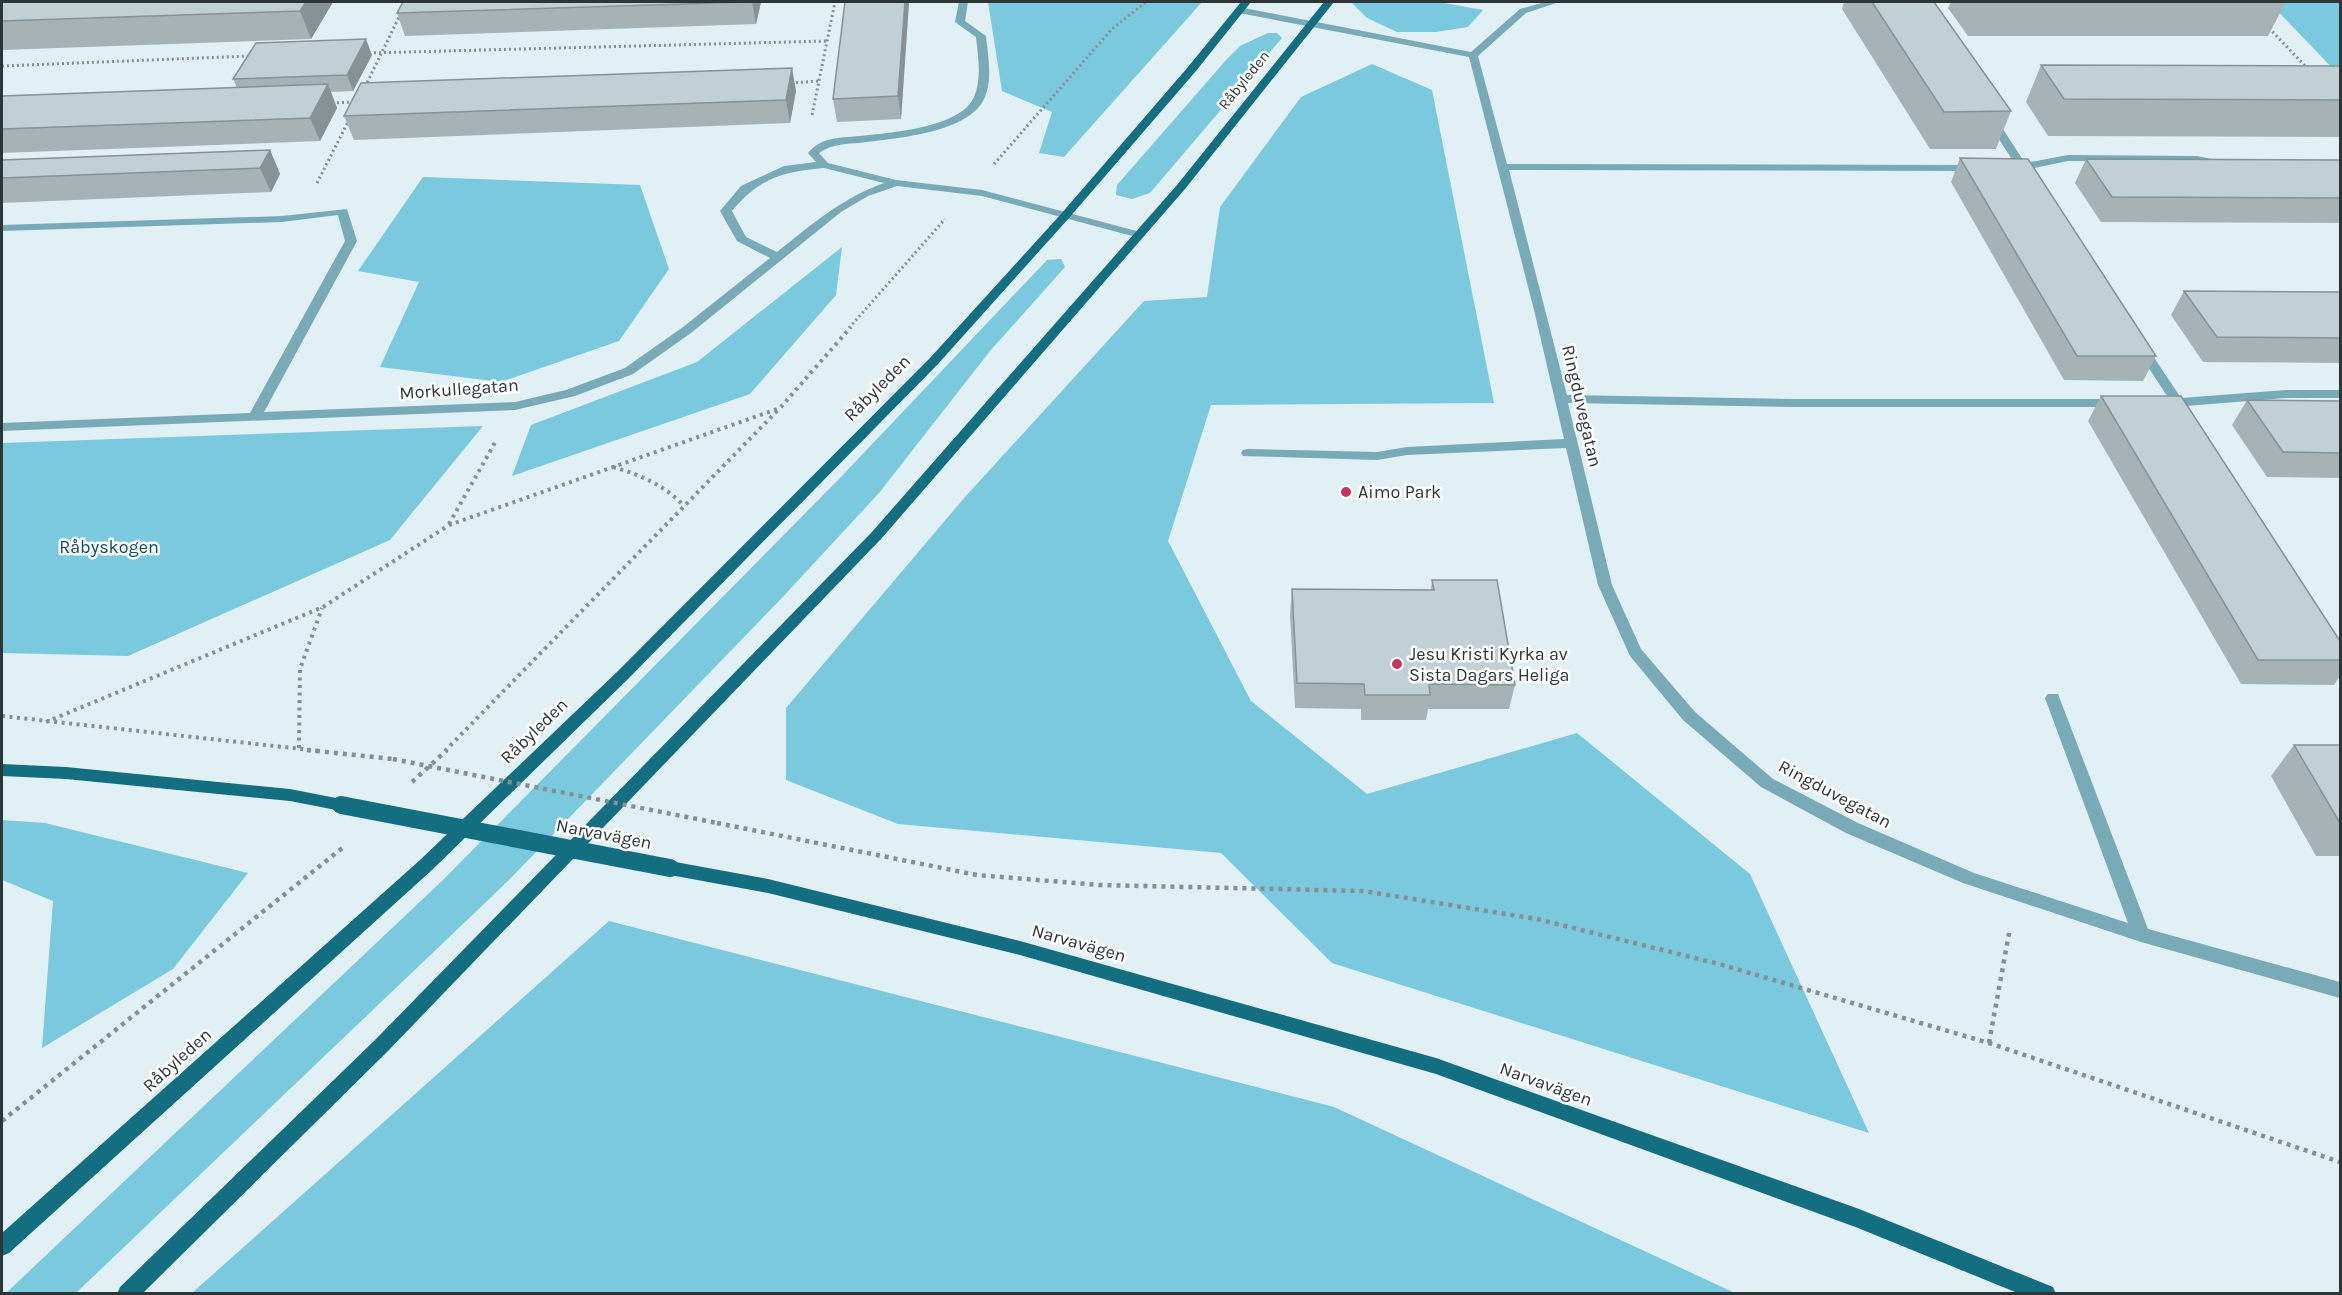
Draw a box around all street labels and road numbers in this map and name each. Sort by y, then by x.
street label: Råbyleden [1215,47,1273,113]
street label: Ringduvegatan [1557,343,1607,469]
street label: Råbyleden [839,350,915,426]
street label: Morkullegatan [399,374,519,404]
street label: Råbyleden [496,694,572,768]
street label: Ringduvegatan [1775,755,1895,833]
street label: Narvavägen [554,814,654,854]
street label: Narvavägen [1029,919,1129,967]
street label: Råbyleden [138,1023,216,1097]
street label: Narvavägen [1497,1057,1595,1111]

